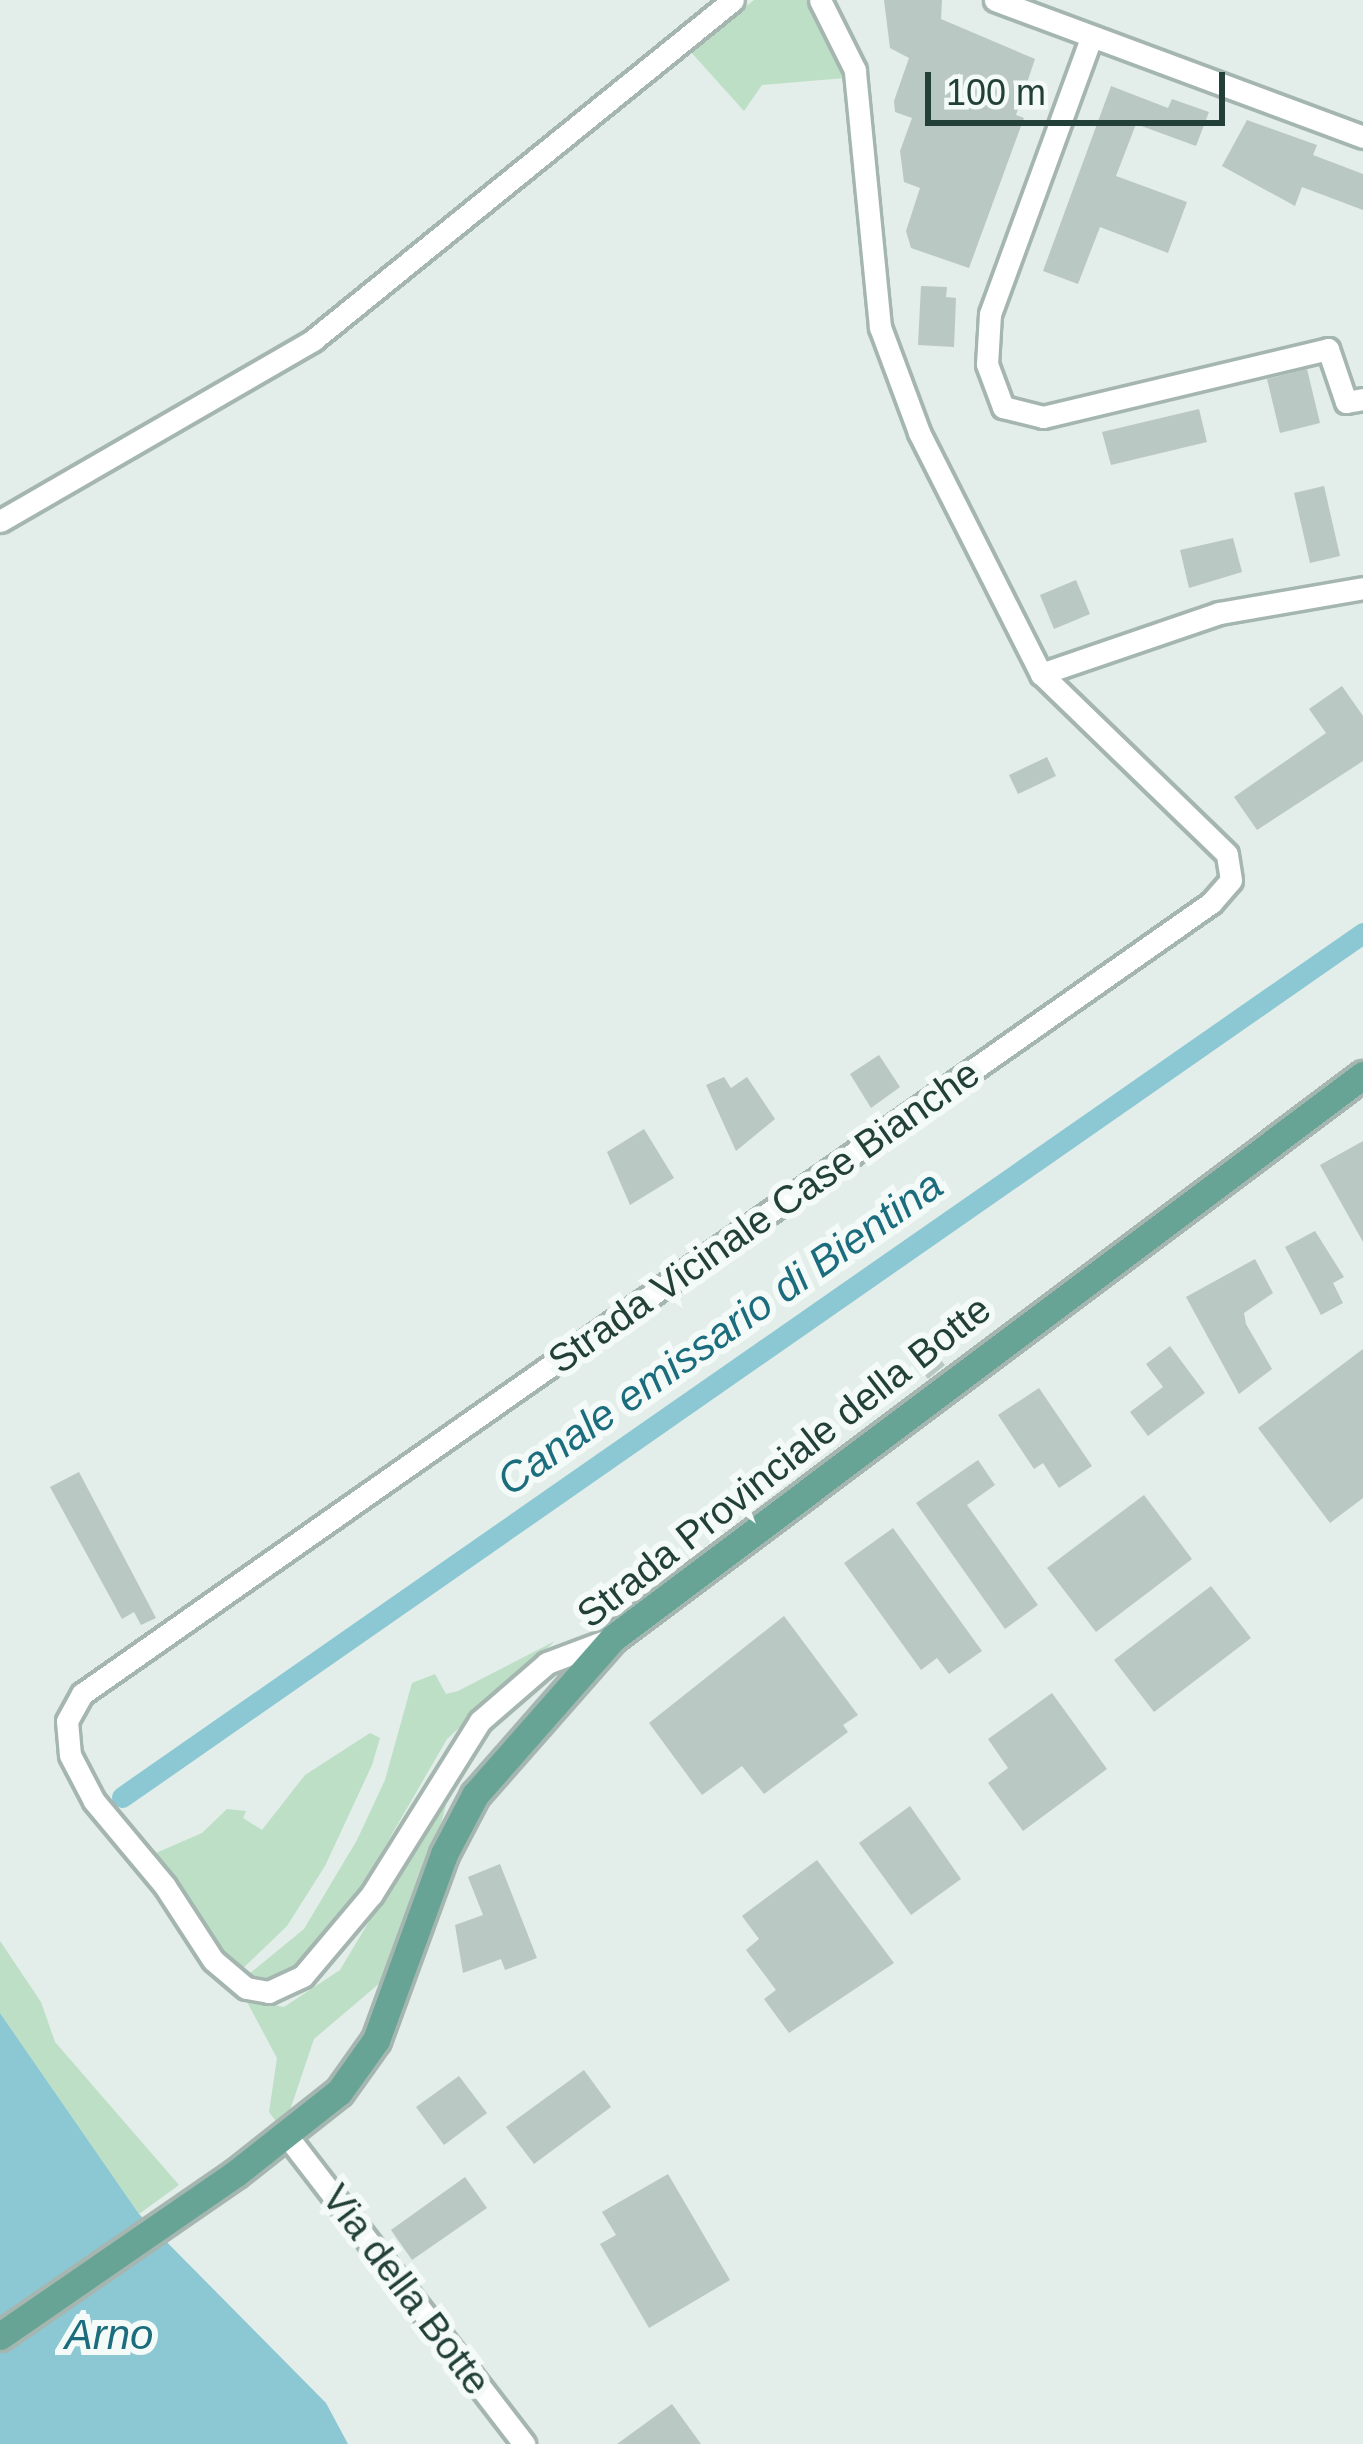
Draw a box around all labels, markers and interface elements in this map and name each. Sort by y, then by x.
scale bar [931,48,1231,122]
text: 100 m [946,72,1046,113]
street label: Strada Vicinale Case Bianche [540,1050,988,1384]
water label: Canale emissario di Bientina [488,1160,952,1506]
street label: Strada Provinciale della Botte [568,1286,1000,1638]
street label: Via della Botte [312,2176,500,2404]
water label: Arno [65,2310,153,2360]

